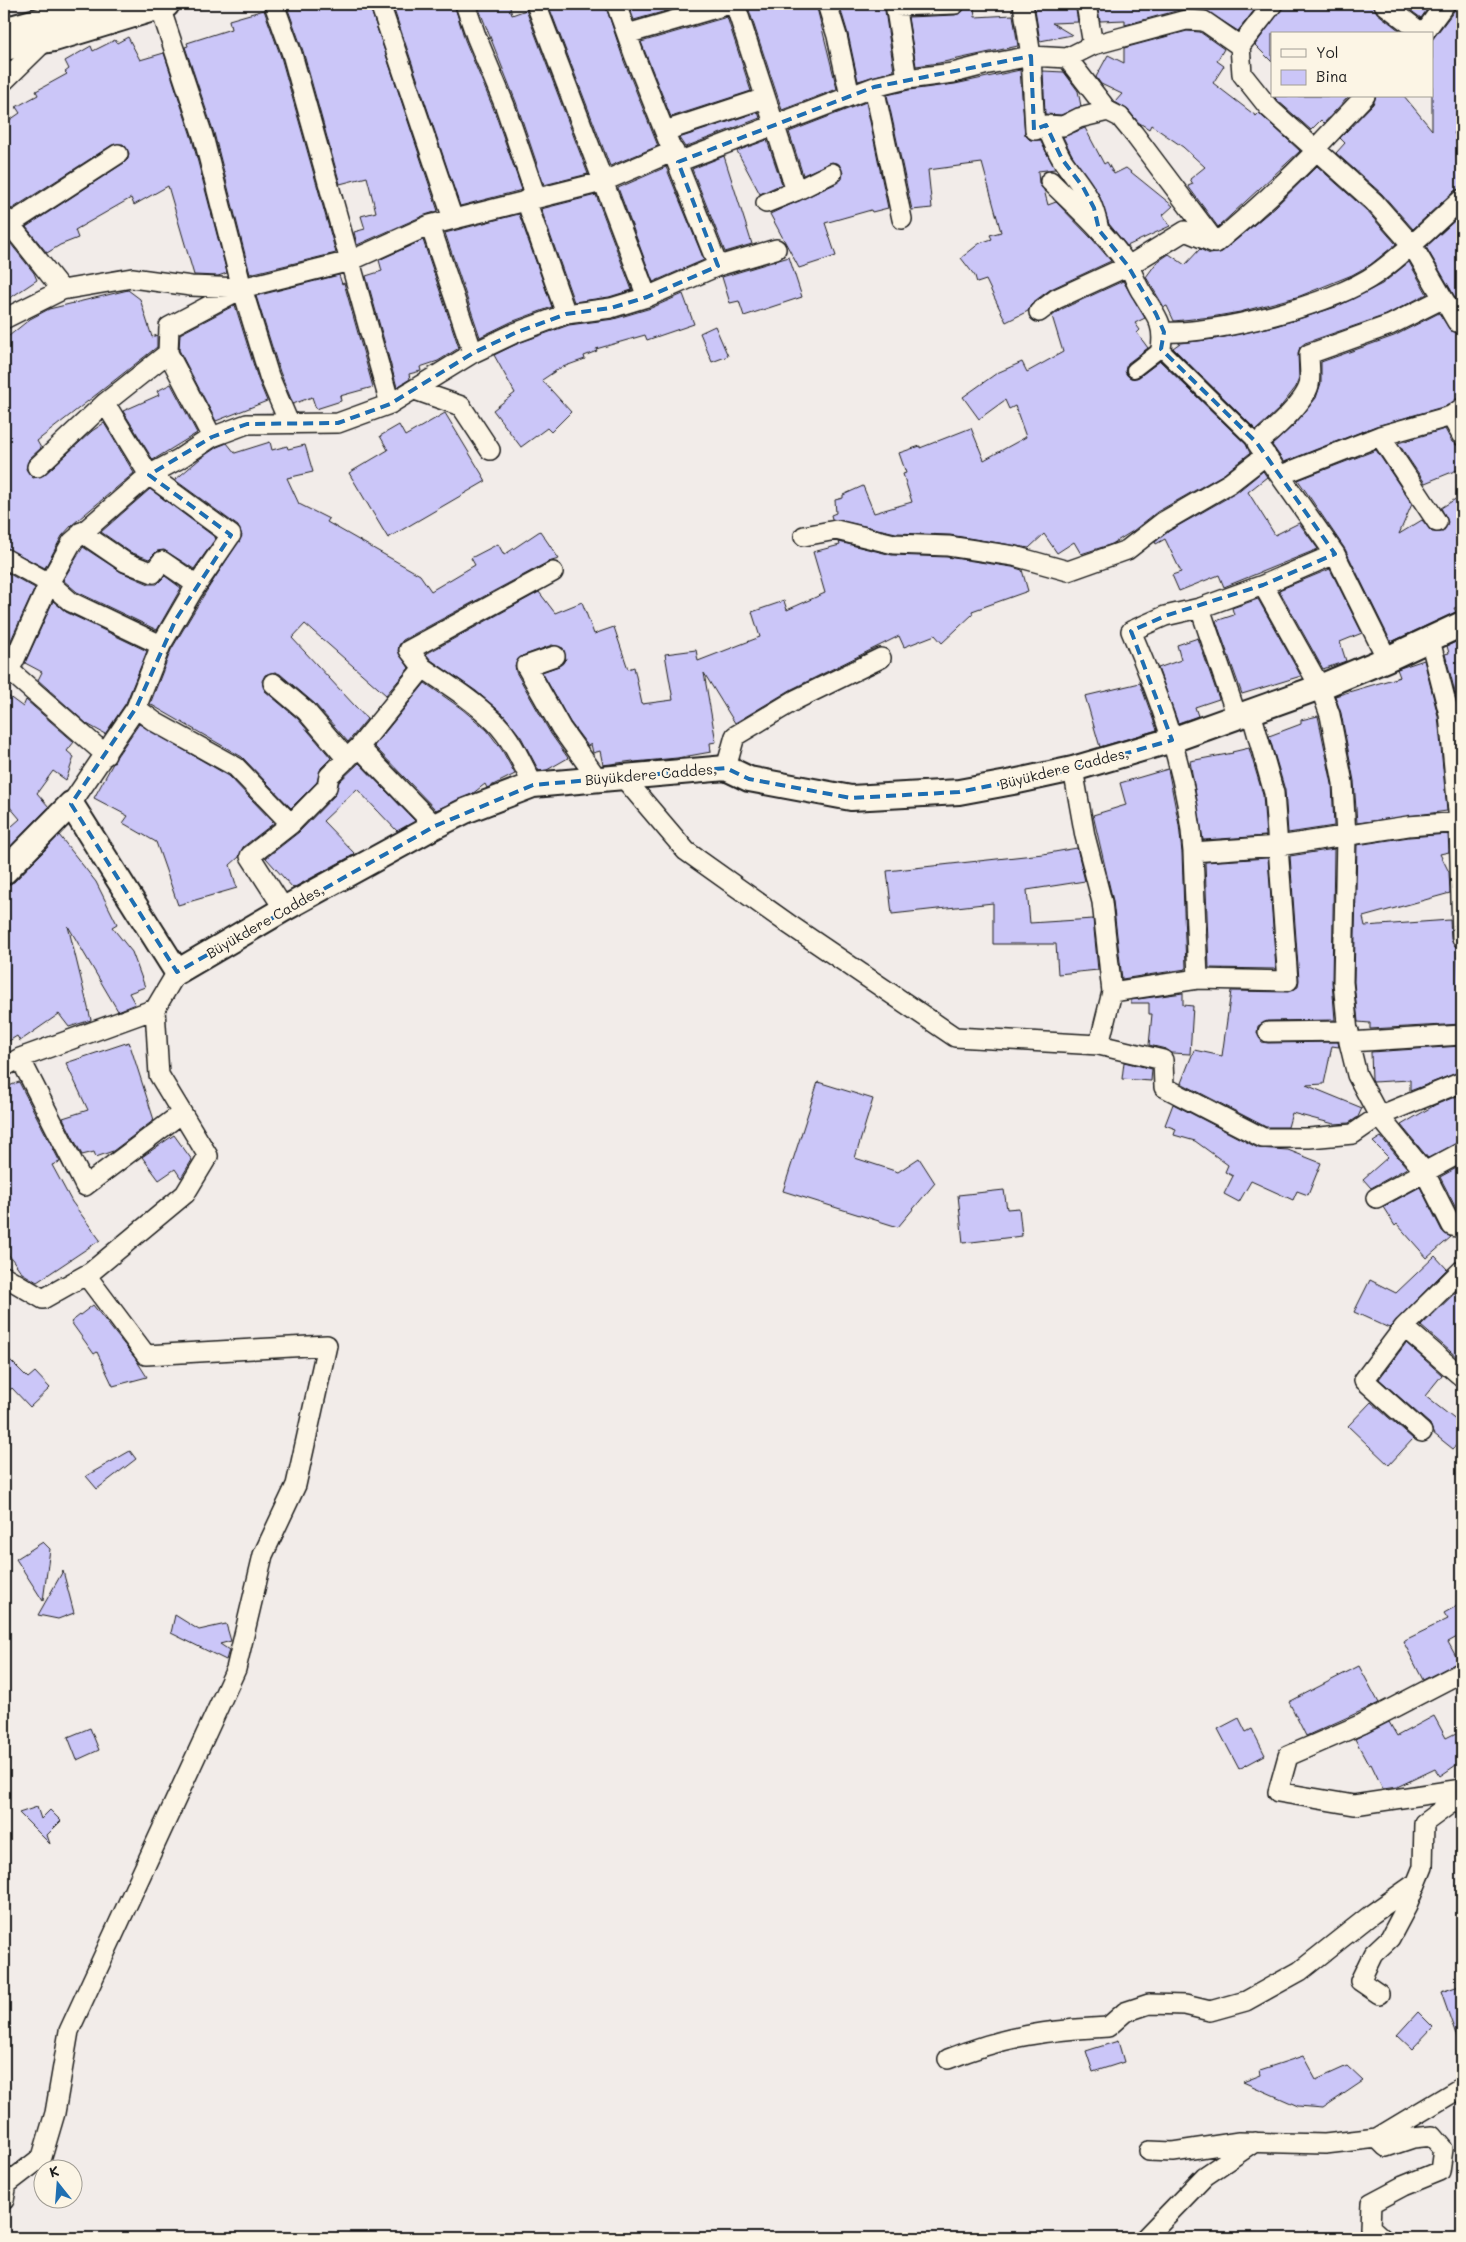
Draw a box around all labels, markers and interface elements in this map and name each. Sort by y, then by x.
legend [1271,32,1434,98]
text: Yol [1316,42,1339,62]
text: Bina [1316,66,1348,86]
street label: Büyükdere Caddes, [997,743,1131,793]
street label: Büyükdere Caddes, [584,759,718,789]
street label: Büyükdere Caddes, [203,880,327,962]
north arrow [32,2160,82,2210]
text: K [47,2161,61,2182]

